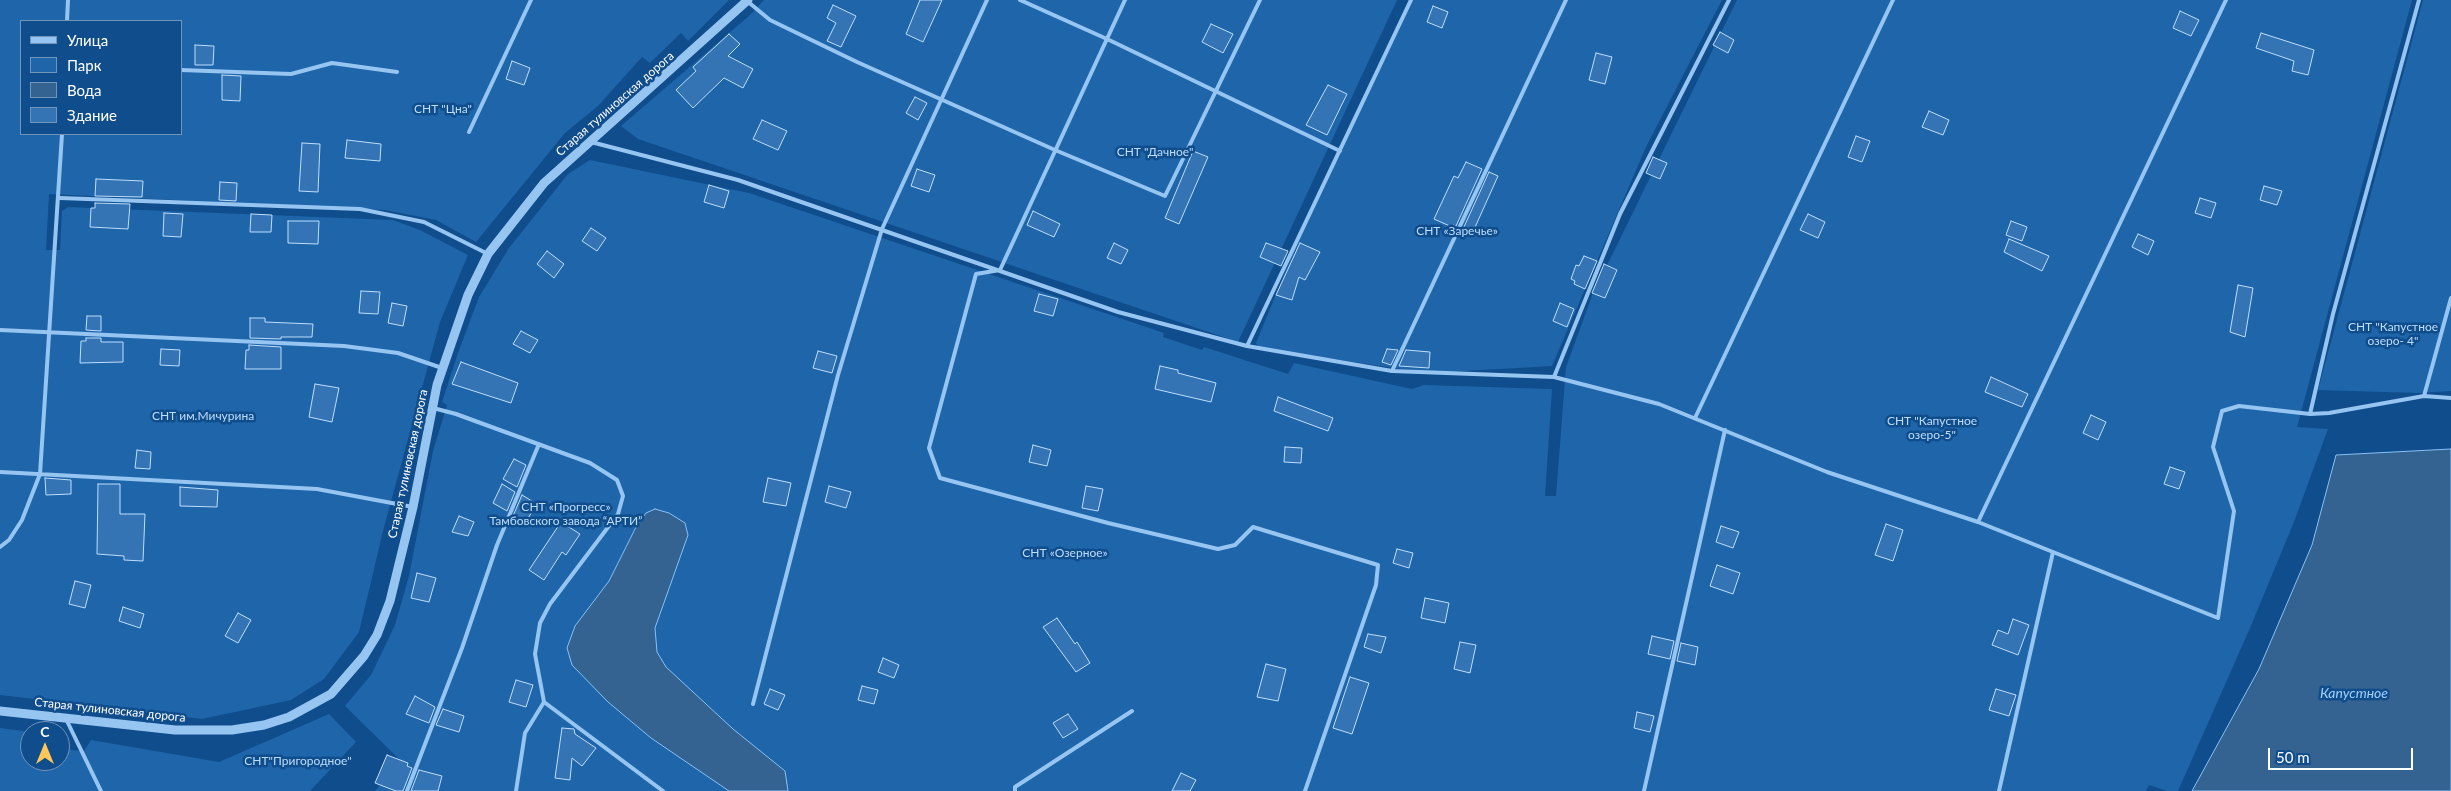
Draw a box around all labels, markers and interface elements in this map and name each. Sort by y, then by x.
legend [20,20,182,135]
text: Улица [67,31,108,49]
street label: Старая тулиновская дорога [553,49,677,159]
text: Парк [67,56,101,74]
text: Вода [67,81,102,99]
park label: СНТ "Цна" [414,102,472,116]
text: Здание [67,106,117,124]
park label: СНТ "Дачное" [1117,145,1193,159]
park label: СНТ «Заречье» [1416,224,1498,238]
park label: СНТ "Капустное озеро- 4" [2348,320,2438,348]
street label: Старая тулиновская дорога [385,388,431,540]
park label: СНТ им.Мичурина [152,409,254,423]
park label: СНТ "Капустное озеро-5" [1887,414,1977,442]
park label: СНТ «Прогресс» Тамбовского завода “АРТИ” [490,500,642,528]
park label: СНТ «Озерное» [1022,546,1108,560]
water label: Капустное [2320,685,2388,701]
street label: Старая тулиновская дорога [34,695,186,725]
north arrow [20,721,70,771]
text: С [40,723,50,740]
scale bar [2271,738,2416,770]
text: 50 m [2276,748,2310,766]
park label: СНТ"Пригородное" [244,754,352,768]

